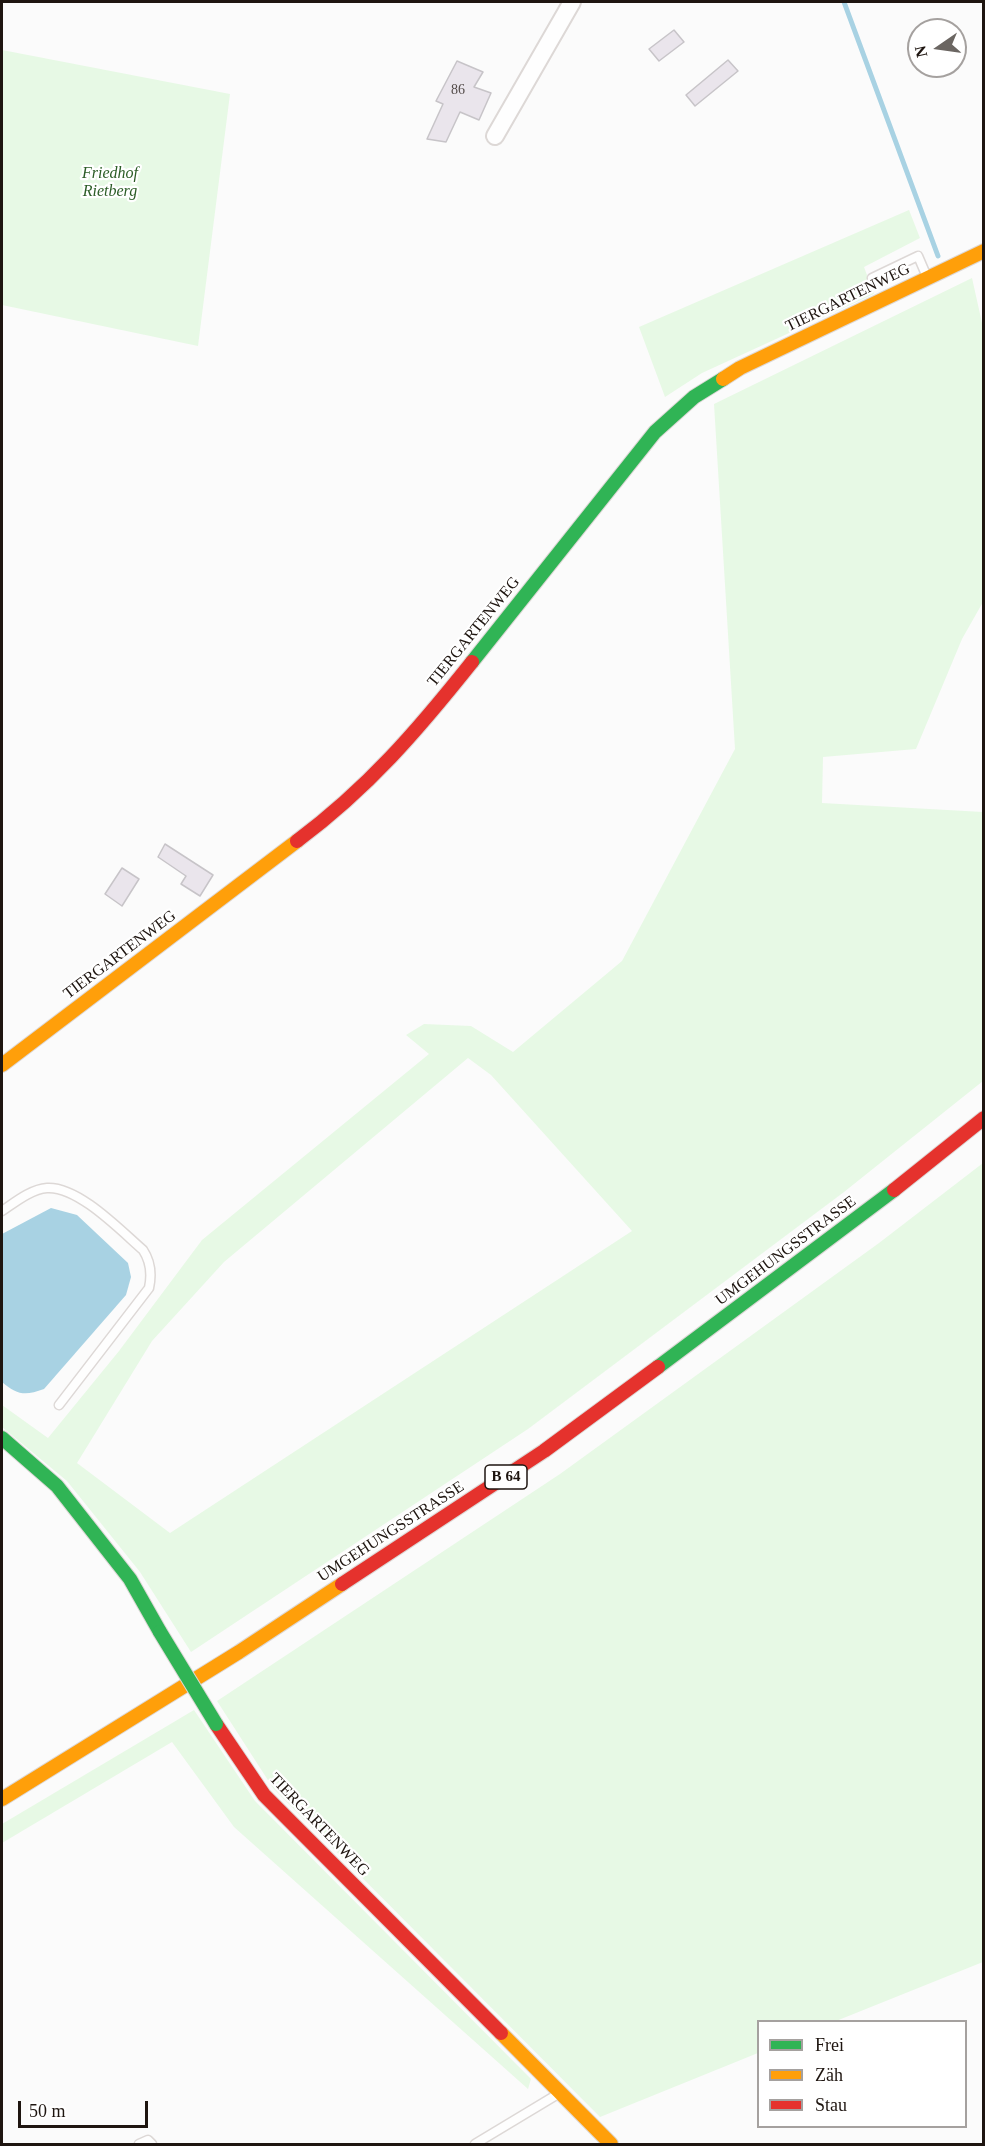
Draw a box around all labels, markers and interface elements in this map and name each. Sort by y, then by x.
north arrow [907,18,967,78]
text: N [911,44,931,59]
house number: 86 [451,82,465,98]
park label: Friedhof Rietberg [82,164,138,202]
street label: TIERGARTENWEG [783,260,913,336]
street label: TIERGARTENWEG [424,573,524,691]
street label: TIERGARTENWEG [60,906,180,1004]
street label: UMGEHUNGSSTRASSE [712,1192,860,1310]
road number: B 64 [485,1465,527,1489]
street label: UMGEHUNGSSTRASSE [314,1477,468,1587]
street label: TIERGARTENWEG [265,1769,373,1881]
legend [757,2020,967,2128]
text: Frei [815,2035,844,2055]
text: Zäh [815,2065,843,2085]
scale bar [21,2089,152,2127]
text: Stau [815,2095,847,2115]
text: 50 m [29,2101,66,2121]

